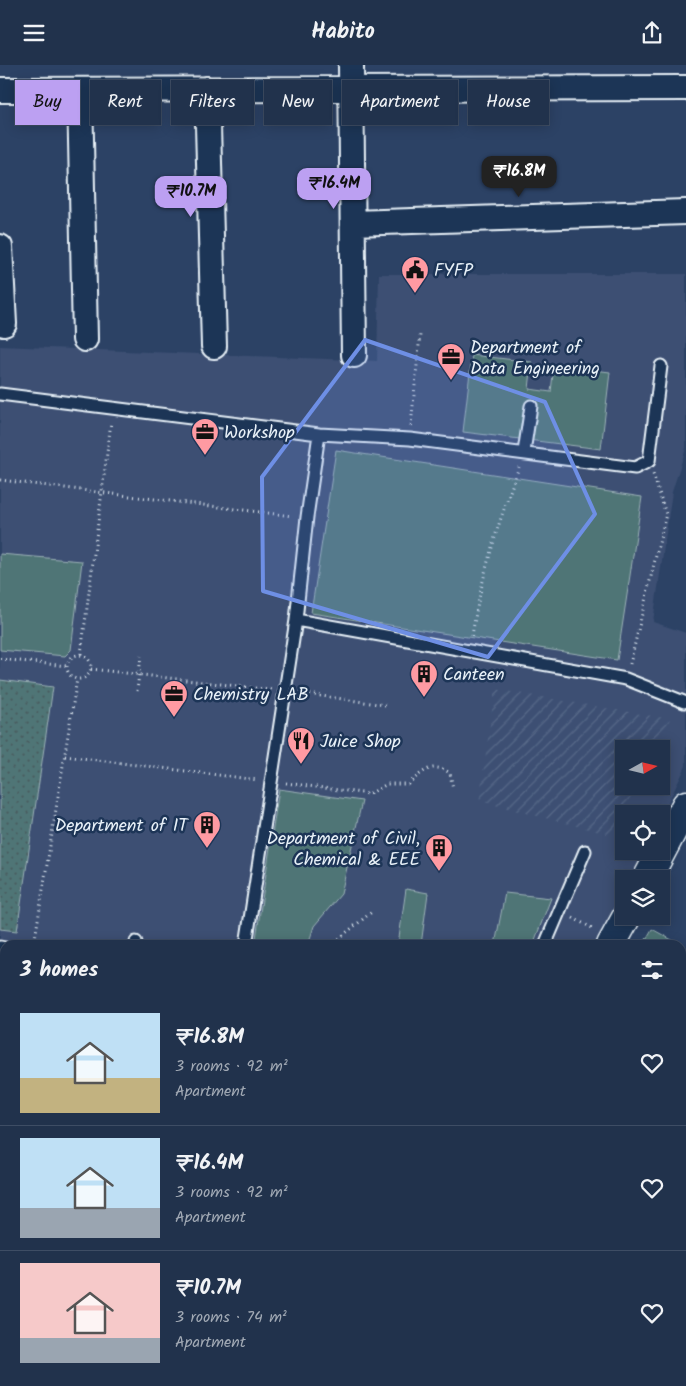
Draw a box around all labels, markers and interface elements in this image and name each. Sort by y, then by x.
text: Habito [311,15,375,50]
icon: menu [20,19,48,47]
icon: share [638,19,666,47]
chip: Buy [15,80,80,125]
chip: Rent [90,80,161,125]
chip: Filters [171,80,254,125]
chip: New [264,80,332,125]
chip: Apartment [342,80,458,125]
chip: House [468,80,549,125]
pin: ₹16.8M [478,155,560,198]
text: ₹16.8M [493,159,545,184]
pin: ₹16.4M [293,167,375,210]
text: ₹16.4M [308,171,360,196]
pin: ₹10.7M [150,175,232,218]
text: ₹10.7M [166,179,216,204]
public building icon: FYFP [400,255,430,294]
place label: FYFP [434,257,474,286]
place label: Department of Data Engineering [470,334,600,384]
office icon: Department of Data Engineering [436,342,466,381]
office icon: Workshop [190,417,220,456]
place label: Workshop [224,419,295,448]
building icon: Canteen [409,659,439,698]
place label: Canteen [443,661,505,690]
office icon: Chemistry LAB [159,679,189,718]
place label: Chemistry LAB [193,681,309,710]
restaurant icon: Juice Shop [286,726,316,765]
place label: Juice Shop [320,728,401,757]
north arrow [615,740,670,795]
map controls [615,740,670,925]
button: locate [615,805,670,860]
building icon: Department of IT [192,810,222,849]
place label: Department of IT [55,812,189,841]
place label: Department of Civil, Chemical & EEE [267,825,420,875]
building icon: Department of Civil, Chemical & EEE [424,833,454,872]
button: layers [615,870,670,925]
text: 3 homes [20,954,98,987]
icon: filters [638,956,666,984]
text: ₹16.8M [175,1021,244,1054]
icon: home [60,1033,120,1093]
icon: heart [638,1049,666,1077]
text: 3 rooms · 92 m² [175,1054,288,1079]
text: Apartment [175,1079,246,1104]
text: ₹16.4M [175,1147,243,1180]
icon: home [60,1158,120,1218]
icon: heart [638,1174,666,1202]
text: 3 rooms · 92 m² [175,1180,288,1205]
text: Apartment [175,1205,246,1230]
text: ₹10.7M [175,1272,241,1305]
icon: home [60,1283,120,1343]
icon: heart [638,1299,666,1327]
text: 3 rooms · 74 m² [175,1305,287,1330]
text: Apartment [175,1330,246,1355]

